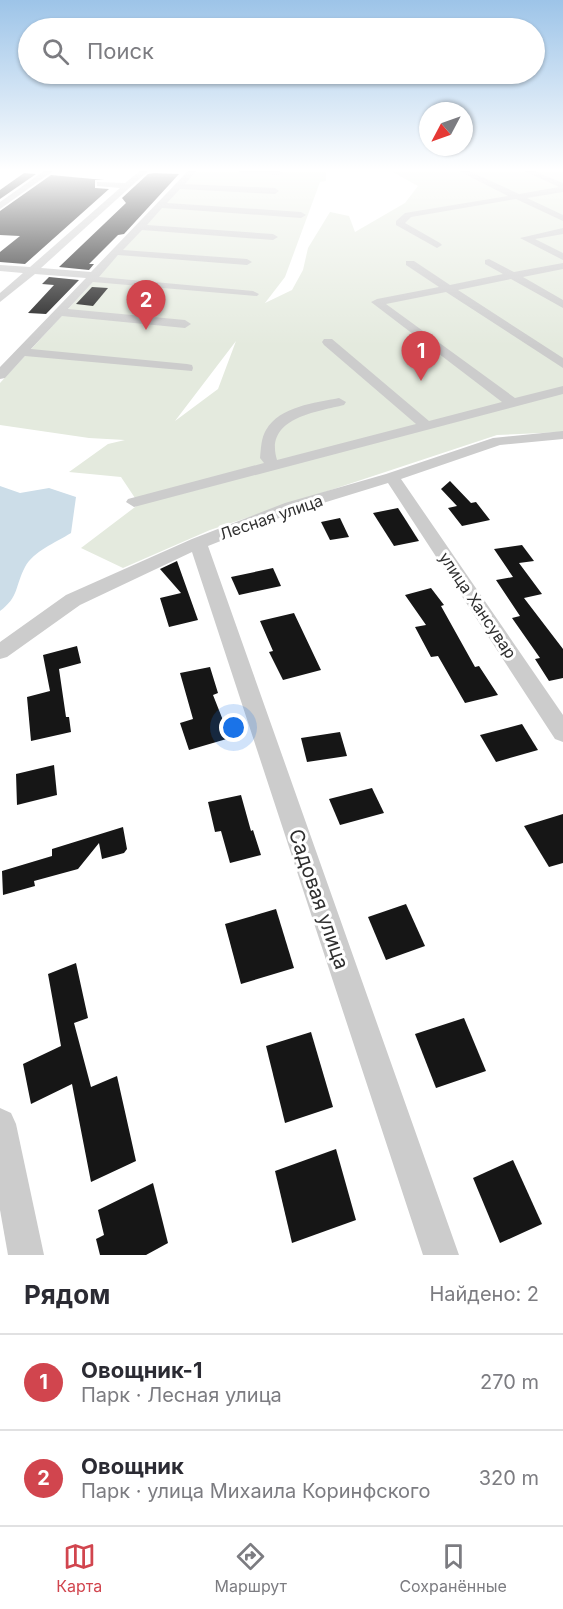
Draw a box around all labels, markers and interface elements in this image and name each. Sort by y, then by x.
search box [18,18,545,84]
icon: search [39,35,72,68]
text: Поиск [87,38,154,64]
north arrow [419,102,473,156]
pin: 2 [126,280,166,330]
pin: 1 [402,332,440,381]
street label: Лесная улица [217,490,325,544]
street label: улица Хансувар [435,548,521,662]
your location [219,713,248,742]
street label: Садовая улица [284,826,354,972]
text: Рядом [24,1279,110,1310]
text: Найдено: 2 [429,1282,539,1306]
text: Овощник-1 [81,1357,202,1383]
text: 1 [39,1370,48,1394]
text: 270 m [480,1370,539,1394]
text: Парк · Лесная улица [81,1383,282,1407]
text: Овощник [81,1453,184,1479]
text: 2 [37,1466,50,1490]
text: 320 m [479,1466,539,1490]
text: Парк · улица Михаила Коринфского [81,1479,430,1503]
tab: Карта [56,1540,102,1596]
tab: Маршрут [214,1540,287,1596]
tab: Сохранённые [399,1540,507,1596]

